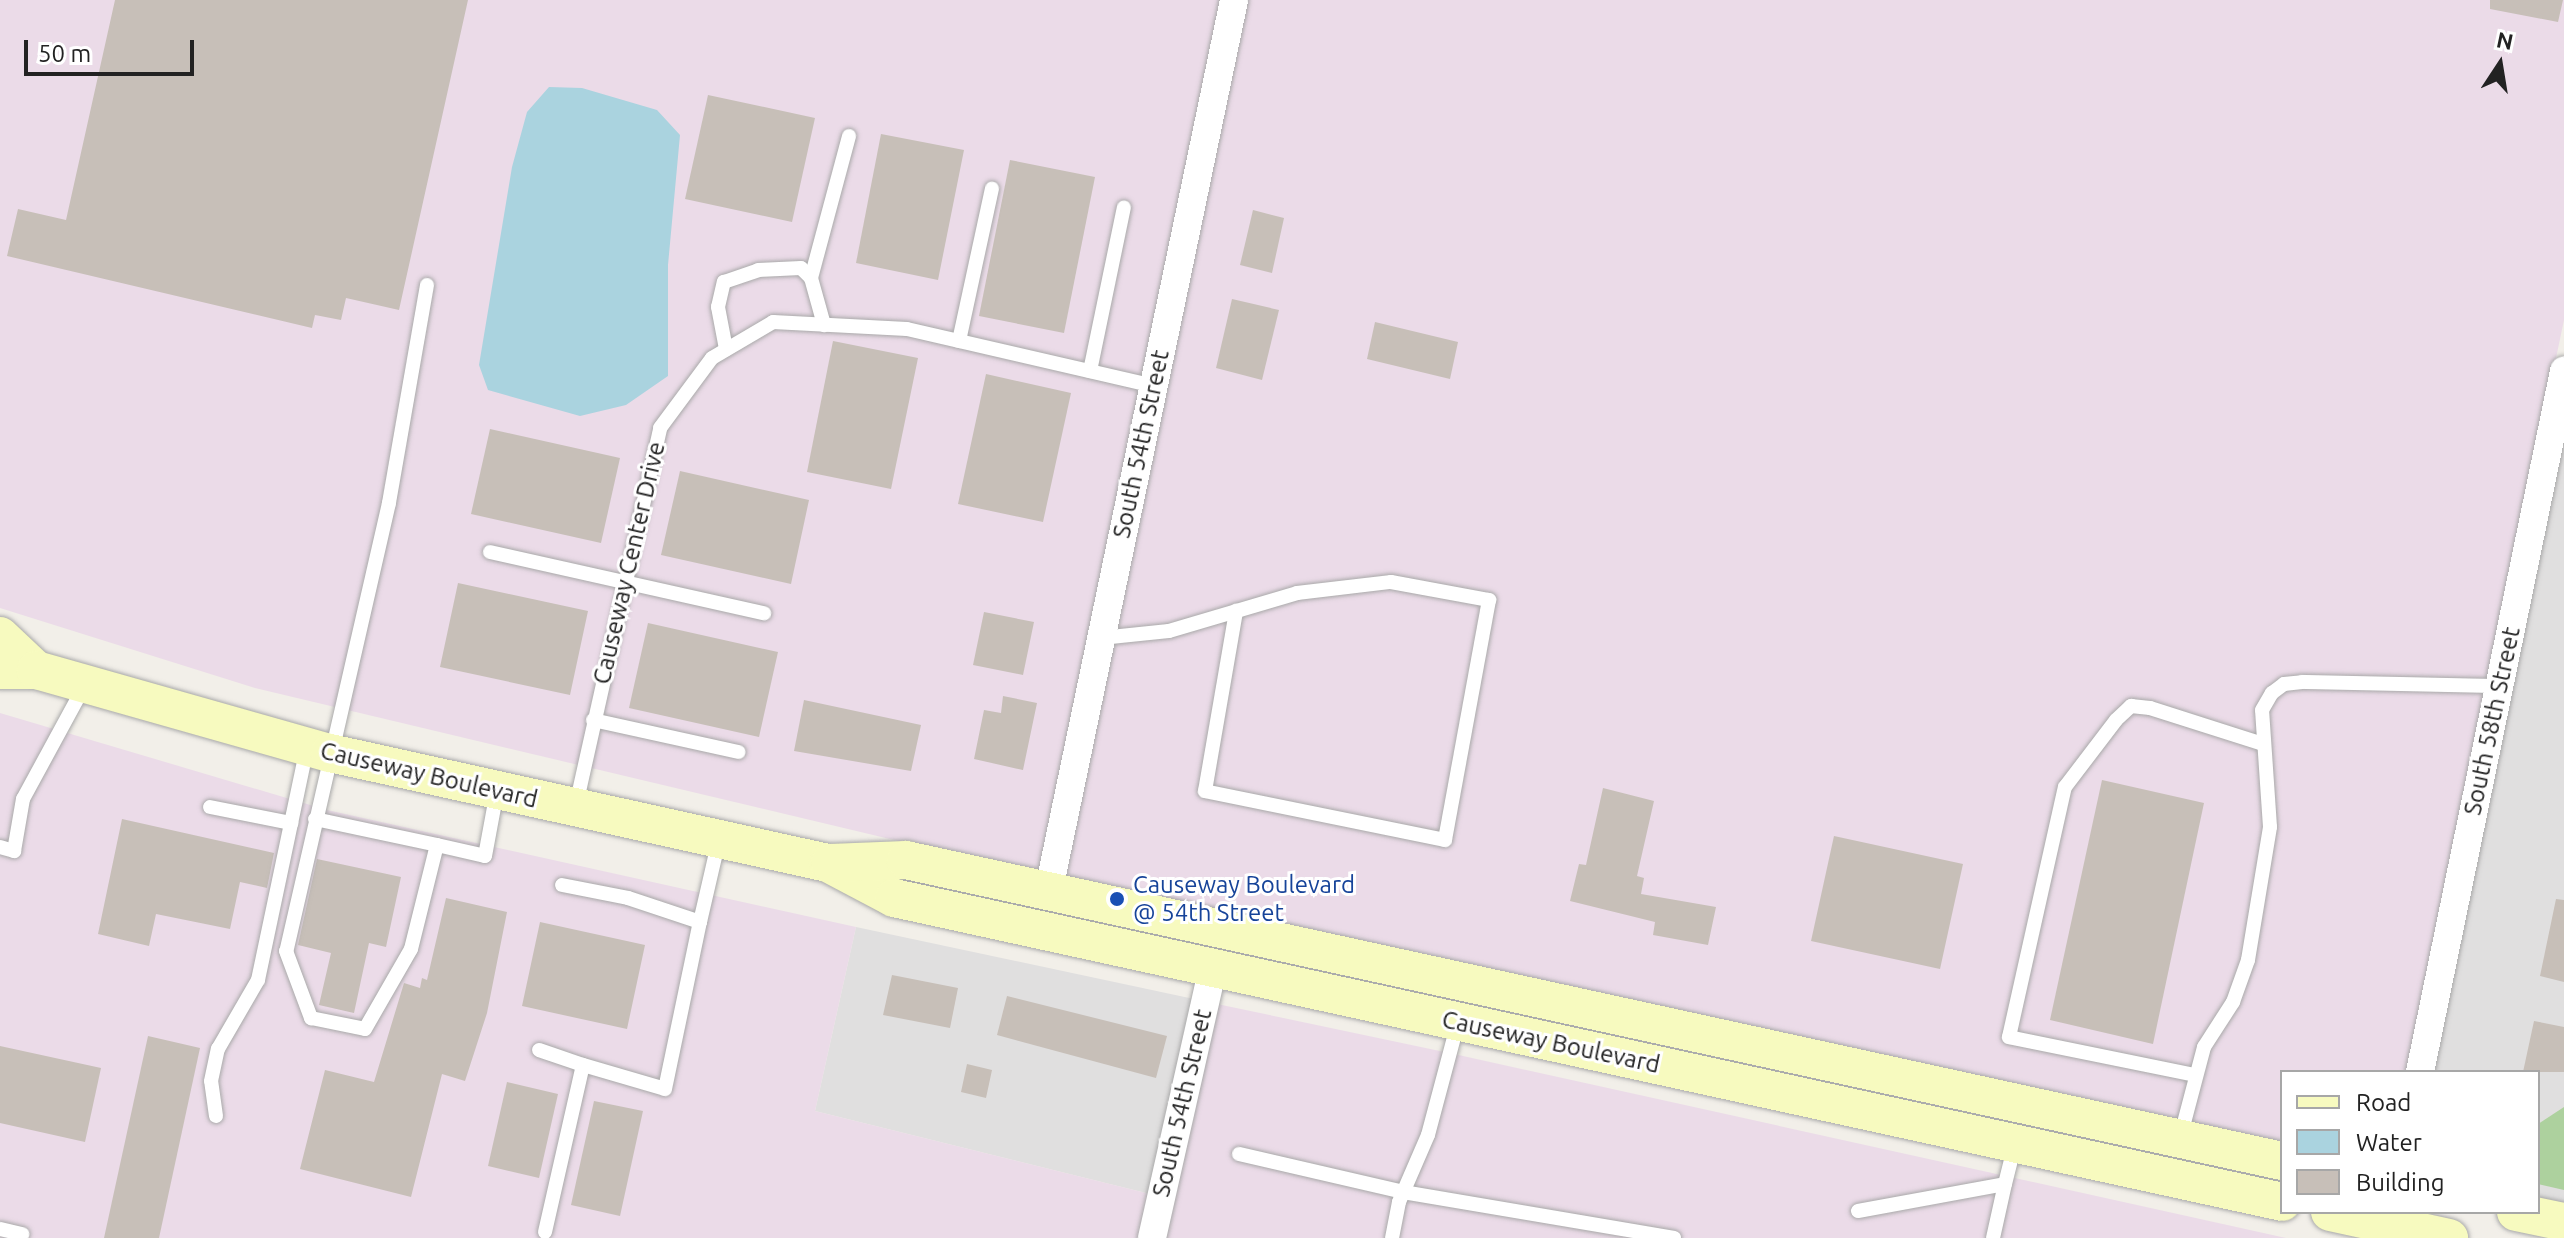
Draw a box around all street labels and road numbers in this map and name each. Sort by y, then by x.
street label: South 54th Street [1107,347,1175,541]
street label: Causeway Center Drive [587,439,671,687]
street label: South 58th Street [2458,624,2526,818]
street label: Causeway Boulevard [318,736,540,814]
street label: Causeway Boulevard [1439,1005,1663,1079]
street label: South 54th Street [1146,1006,1218,1200]

